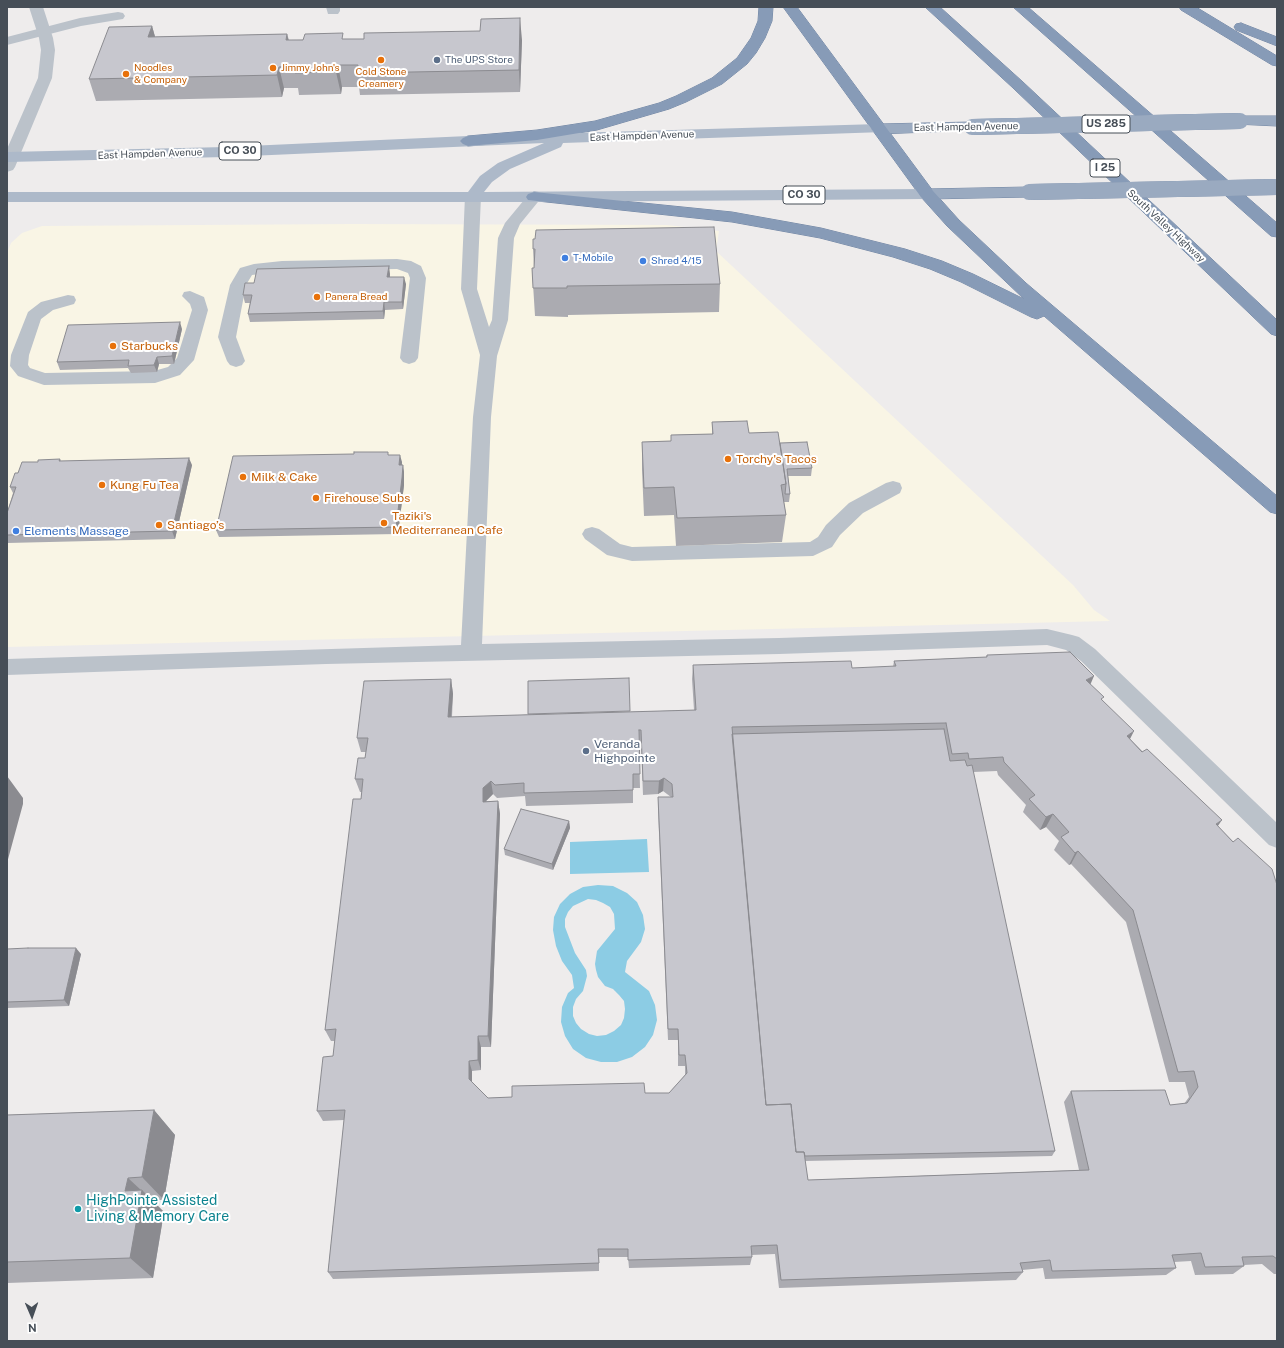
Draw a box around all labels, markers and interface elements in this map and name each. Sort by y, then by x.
place label: The UPS Store [445,54,513,66]
marker: Cold Stone Creamery [376,55,386,65]
marker: The UPS Store [432,55,442,65]
place label: Noodles & Company [134,62,187,86]
place label: Jimmy John's [281,62,340,74]
marker: Jimmy John's [268,63,278,73]
place label: Cold Stone Creamery [355,66,407,90]
marker: Noodles & Company [121,69,131,79]
road number: US 285 [1082,115,1130,133]
street label: East Hampden Avenue [913,120,1019,134]
street label: East Hampden Avenue [589,128,695,144]
road number: CO 30 [219,142,261,160]
street label: East Hampden Avenue [97,146,203,162]
road number: I 25 [1090,159,1120,177]
road number: CO 30 [783,186,825,204]
street label: South Valley Highway [1125,187,1207,265]
place label: T-Mobile [573,252,613,264]
marker: T-Mobile [560,253,570,263]
place label: Shred 4/15 [651,255,702,267]
marker: Shred 4/15 [638,256,648,266]
place label: Panera Bread [325,291,388,303]
marker: Panera Bread [312,292,322,302]
place label: Starbucks [121,339,178,353]
marker: Starbucks [108,341,118,351]
place label: Torchy's Tacos [736,452,817,466]
marker: Torchy's Tacos [723,454,733,464]
place label: Milk & Cake [251,470,317,484]
marker: Milk & Cake [238,472,248,482]
place label: Kung Fu Tea [110,478,179,492]
marker: Kung Fu Tea [97,480,107,490]
place label: Firehouse Subs [324,491,410,505]
marker: Firehouse Subs [311,493,321,503]
place label: Taziki's Mediterranean Cafe [392,509,503,537]
place label: Santiago’s [167,518,224,532]
marker: Taziki's Mediterranean Cafe [379,518,389,528]
marker: Santiago’s [154,520,164,530]
place label: Elements Massage [24,524,129,538]
marker: Elements Massage [11,526,21,536]
place label: Veranda Highpointe [594,737,655,765]
marker: Veranda Highpointe [581,746,591,756]
place label: HighPointe Assisted Living & Memory Care [86,1193,229,1226]
marker: HighPointe Assisted Living & Memory Care [73,1204,83,1214]
north arrow [12,1296,52,1336]
text: N [28,1322,37,1334]

